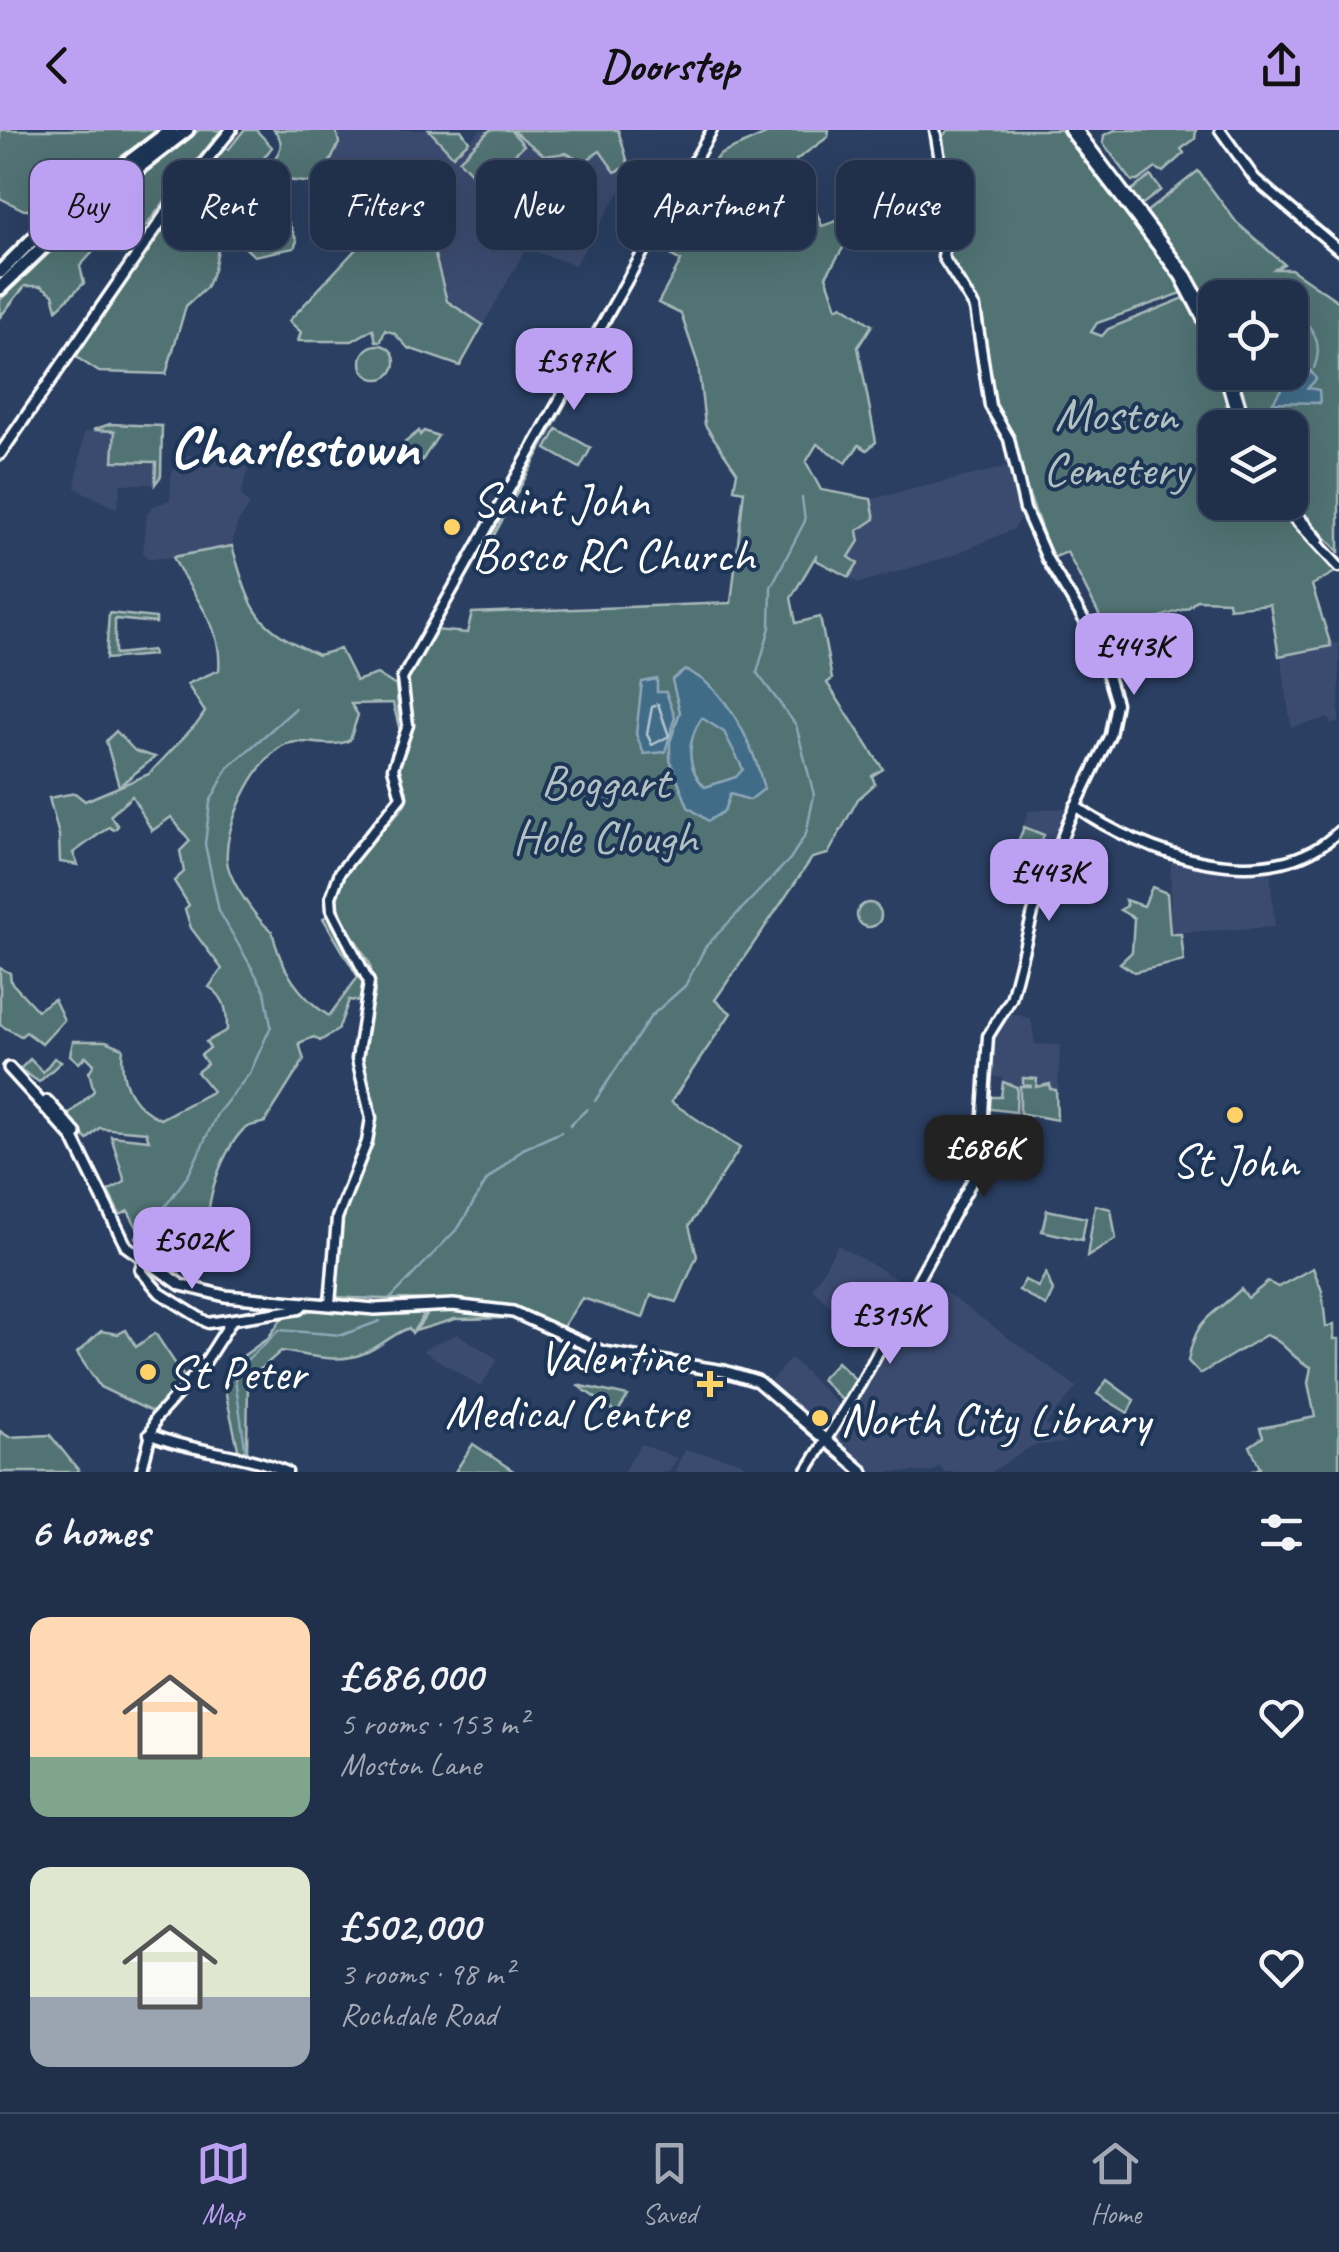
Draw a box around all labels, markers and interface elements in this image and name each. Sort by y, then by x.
text: Doorstep [600,37,739,94]
icon: back [30,38,85,93]
icon: share [1254,38,1309,93]
chip: Buy [30,160,143,250]
chip: Rent [163,160,290,250]
chip: Filters [310,160,456,250]
chip: New [476,160,597,250]
chip: Apartment [617,160,816,250]
chip: House [836,160,974,250]
map controls [1198,280,1308,520]
button: locate [1198,280,1308,390]
pin: £597K [504,328,644,413]
text: £597K [538,340,610,381]
park label: Moston Cemetery [1043,384,1193,499]
district label: Charlestown [170,410,421,483]
button: layers [1198,410,1308,520]
place label: Saint John Bosco RC Church [472,470,757,585]
marker: Saint John Bosco RC Church [441,516,463,538]
pin: £443K [1064,613,1204,698]
text: £443K [1097,625,1171,666]
park label: Boggart Hole Clough [513,752,700,867]
pin: £443K [979,839,1119,924]
text: £443K [1012,851,1086,892]
marker: St John [1224,1104,1246,1126]
pin: £686K [914,1115,1054,1200]
text: £686K [946,1127,1022,1168]
place label: St John [1172,1131,1301,1191]
pin: £502K [122,1207,262,1292]
text: £502K [155,1219,229,1260]
pin: £315K [820,1282,960,1367]
text: £315K [853,1294,927,1335]
place label: Valentine Medical Centre [445,1327,691,1442]
place label: St Peter [168,1343,310,1403]
marker: St Peter [137,1361,159,1383]
marker: Valentine Medical Centre [697,1371,723,1397]
place label: North City Library [840,1389,1154,1449]
marker: North City Library [809,1407,831,1429]
icon: filters [1254,1505,1309,1560]
text: 6 homes [30,1506,149,1559]
text: £686,000 [340,1650,482,1703]
icon: home [110,1657,230,1777]
icon: heart [1254,1690,1309,1745]
text: 5 rooms · 153 m² [340,1703,527,1744]
text: Moston Lane [340,1744,481,1785]
text: £502,000 [340,1900,480,1953]
icon: home [110,1907,230,2027]
icon: heart [1254,1940,1309,1995]
text: 3 rooms · 98 m² [340,1953,513,1994]
text: Rochdale Road [340,1994,497,2035]
tab: Map [196,2136,251,2231]
tab: Saved [642,2136,697,2231]
tab: Home [1088,2136,1143,2231]

